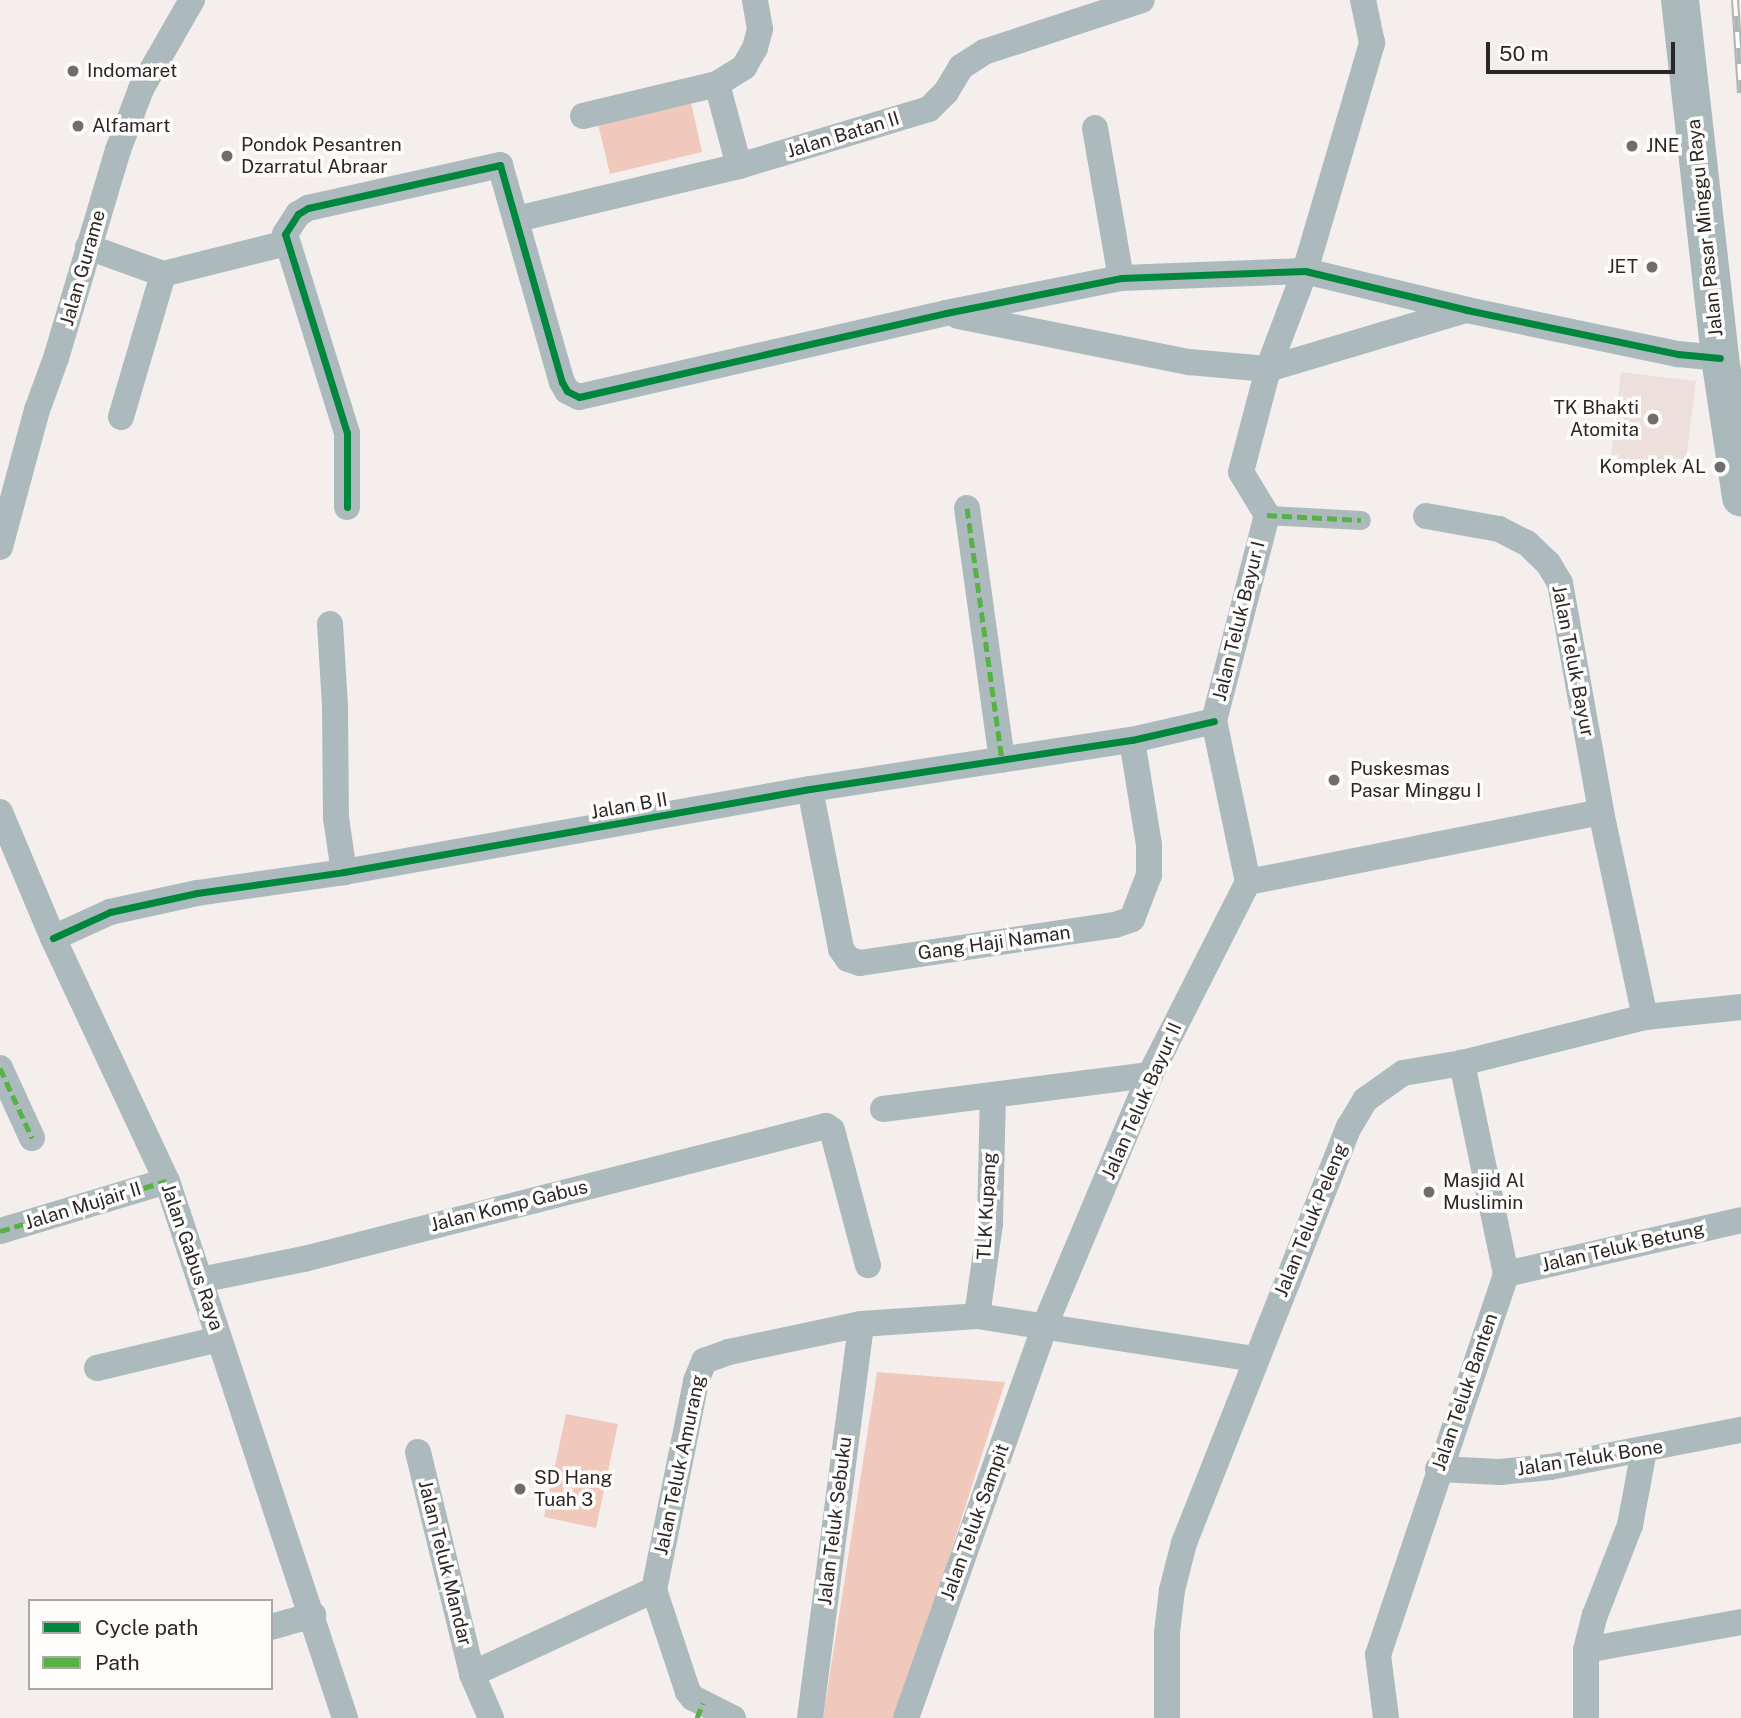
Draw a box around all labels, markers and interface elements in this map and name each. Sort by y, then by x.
scale bar [1489,28,1678,72]
text: 50 m [1499,41,1549,66]
place label: Indomaret [87,60,177,82]
marker: Indomaret [65,63,81,79]
street label: Jalan Batan II [784,107,902,163]
place label: Alfamart [92,115,170,137]
marker: Alfamart [70,118,86,134]
street label: Jalan Pasar Minggu Raya [1682,118,1728,338]
place label: Pondok Pesantren Dzarratul Abraar [241,134,402,178]
place label: JNE [1646,135,1679,157]
marker: JNE [1624,138,1640,154]
marker: Pondok Pesantren Dzarratul Abraar [219,148,235,164]
street label: Jalan Gurame [56,207,110,329]
place label: JET [1607,256,1638,278]
marker: JET [1644,259,1660,275]
place label: TK Bhakti Atomita [1553,397,1639,441]
marker: TK Bhakti Atomita [1645,411,1661,427]
place label: Komplek AL [1599,456,1706,478]
marker: Komplek AL [1712,459,1728,475]
street label: Jalan Teluk Bayur I [1208,539,1270,703]
street label: Jalan Teluk Bayur [1547,583,1599,739]
place label: Puskesmas Pasar Minggu I [1350,758,1481,802]
marker: Puskesmas Pasar Minggu I [1324,770,1344,790]
street label: Jalan B II [589,788,669,824]
street label: Gang Haji Naman [916,921,1072,965]
street label: Jalan Teluk Bayur II [1097,1019,1187,1183]
street label: Jalan Teluk Peleng [1270,1140,1352,1300]
street label: TLK Kupang [973,1152,1001,1260]
place label: Masjid Al Muslimin [1443,1170,1525,1214]
street label: Jalan Komp Gabus [428,1175,590,1237]
street label: Jalan Mujair II [22,1177,144,1235]
street label: Jalan Gabus Raya [156,1181,228,1333]
marker: Masjid Al Muslimin [1421,1184,1437,1200]
street label: Jalan Teluk Betung [1539,1217,1707,1277]
street label: Jalan Teluk Banten [1427,1310,1503,1474]
street label: Jalan Teluk Amurang [650,1373,710,1557]
street label: Jalan Teluk Sebuku [813,1435,857,1607]
street label: Jalan Teluk Bone [1515,1435,1665,1481]
street label: Jalan Teluk Sampit [936,1440,1014,1604]
place label: SD Hang Tuah 3 [534,1467,612,1511]
street label: Jalan Teluk Mandar [413,1478,477,1648]
marker: SD Hang Tuah 3 [512,1481,528,1497]
legend [28,1599,273,1690]
text: Cycle path [95,1615,198,1640]
text: Path [95,1650,140,1675]

